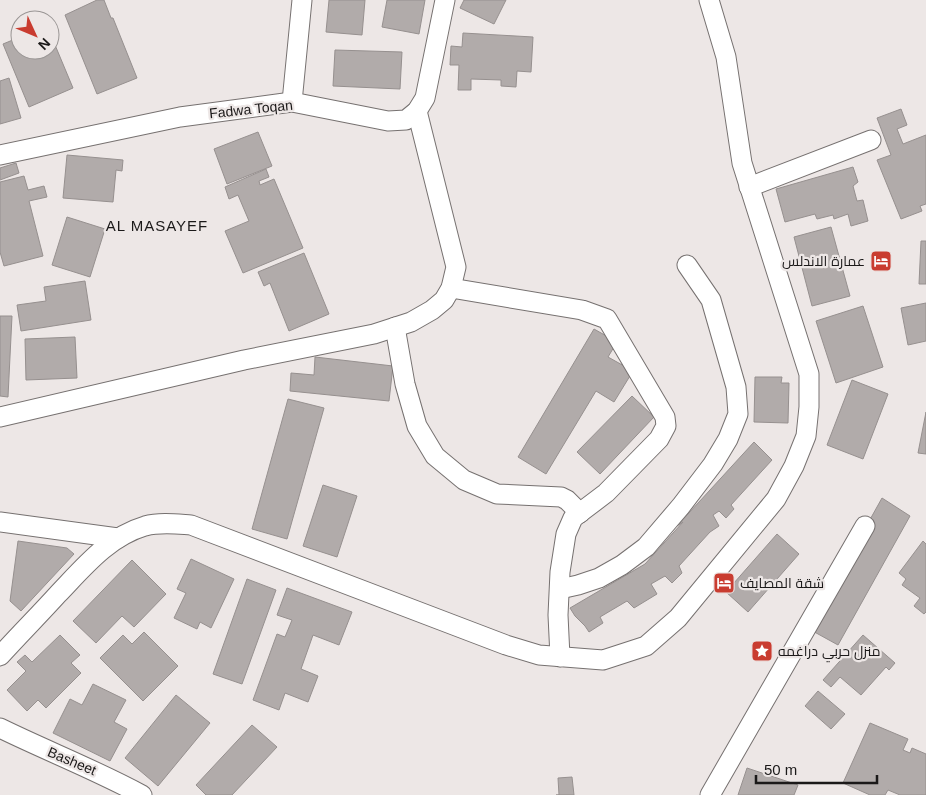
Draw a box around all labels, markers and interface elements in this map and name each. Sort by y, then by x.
north arrow [10,10,60,60]
text: N [35,35,54,53]
street label: Fadwa Toqan [208,97,294,121]
district label: AL MASAYEF [106,217,208,234]
hotel icon: عمارة الاندلس [869,249,893,273]
place label: عمارة الاندلس [782,253,865,269]
hotel icon: شقة المصايف [712,571,736,595]
place label: شقة المصايف [740,575,824,591]
place icon: منزل حربي دراغمه [750,639,774,663]
place label: منزل حربي دراغمه [778,643,881,663]
street label: Basheet [45,744,99,778]
scale bar [756,752,877,784]
text: 50 m [764,761,797,778]

